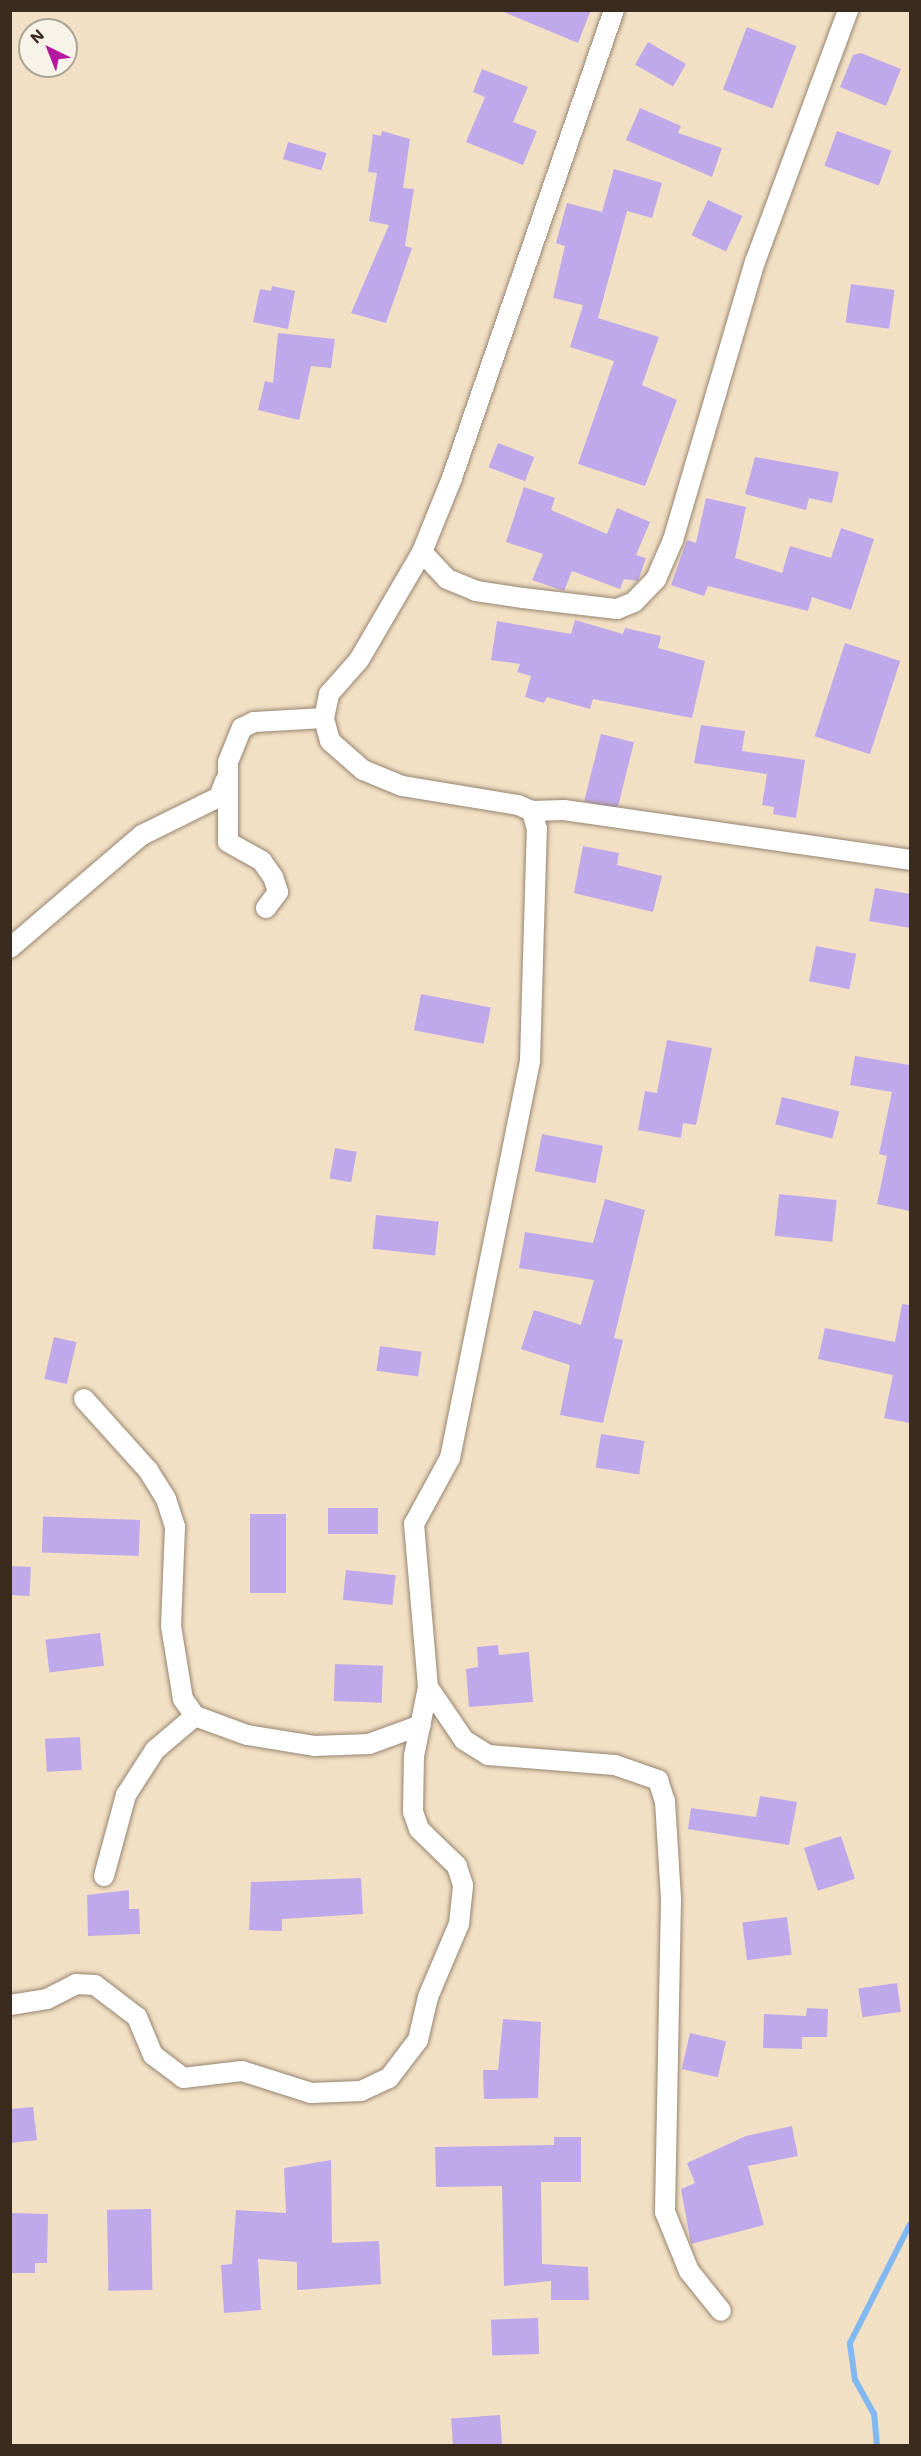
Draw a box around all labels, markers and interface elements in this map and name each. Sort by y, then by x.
north arrow [18,18,78,78]
text: N [25,24,48,48]

